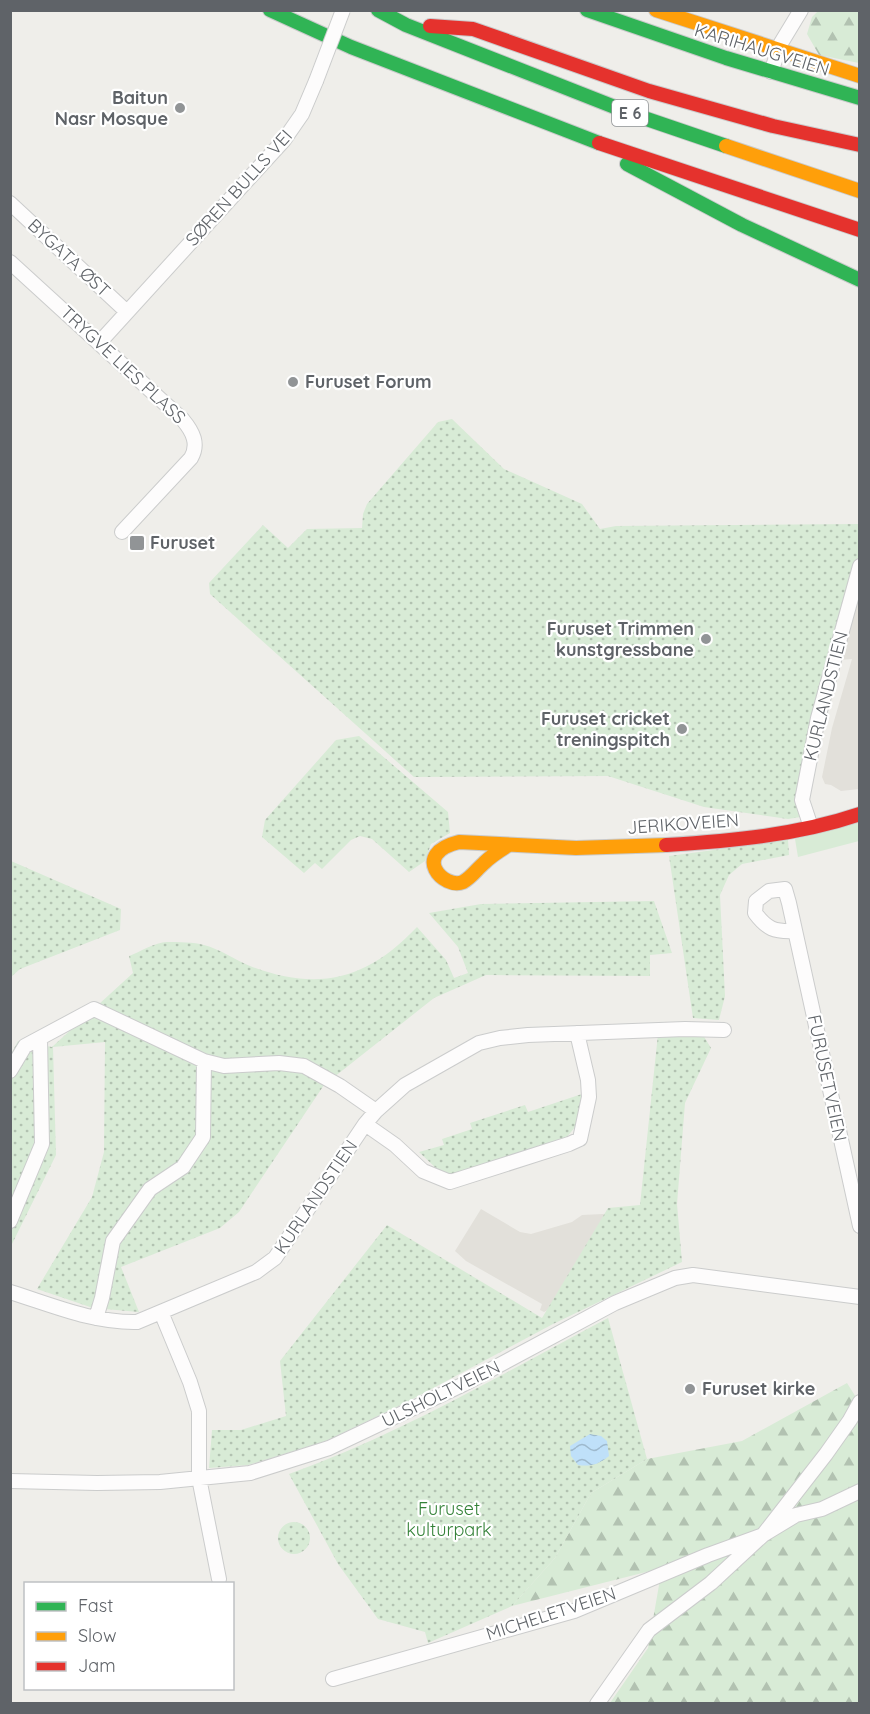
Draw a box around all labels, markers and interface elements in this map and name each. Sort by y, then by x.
street label: KARIHAUGVEIEN [692,18,832,81]
place label: Baitun Nasr Mosque [55,86,168,130]
road number: E 6 [612,100,648,126]
marker: Baitun Nasr Mosque [173,101,187,115]
street label: SØREN BULLS VEI [180,125,297,251]
street label: BYGATA ØST [23,214,116,302]
street label: TRYGVE LIES PLASS [56,301,191,429]
place label: Furuset Forum [305,370,432,393]
marker: Furuset Forum [286,375,300,389]
place label: Furuset [150,531,215,554]
marker: Furuset [128,534,146,552]
place label: Furuset Trimmen kunstgressbane [547,617,694,661]
street label: KURLANDSTIEN [798,629,853,763]
marker: Furuset Trimmen kunstgressbane [699,632,713,646]
place label: Furuset cricket treningspitch [541,707,670,751]
marker: Furuset cricket treningspitch [675,722,689,736]
street label: JERIKOVEIEN [626,808,740,839]
street label: FURUSETVEIEN [803,1012,852,1143]
street label: KURLANDSTIEN [269,1135,362,1258]
street label: ULSHOLTVEIEN [378,1355,504,1432]
place label: Furuset kirke [702,1377,815,1400]
marker: Furuset kirke [683,1382,697,1396]
park label: Furuset kulturpark [406,1497,492,1541]
legend [24,1582,234,1690]
street label: MICHELETVEIEN [483,1582,619,1645]
text: Fast [78,1594,113,1617]
text: Slow [78,1624,116,1647]
text: Jam [78,1654,116,1677]

